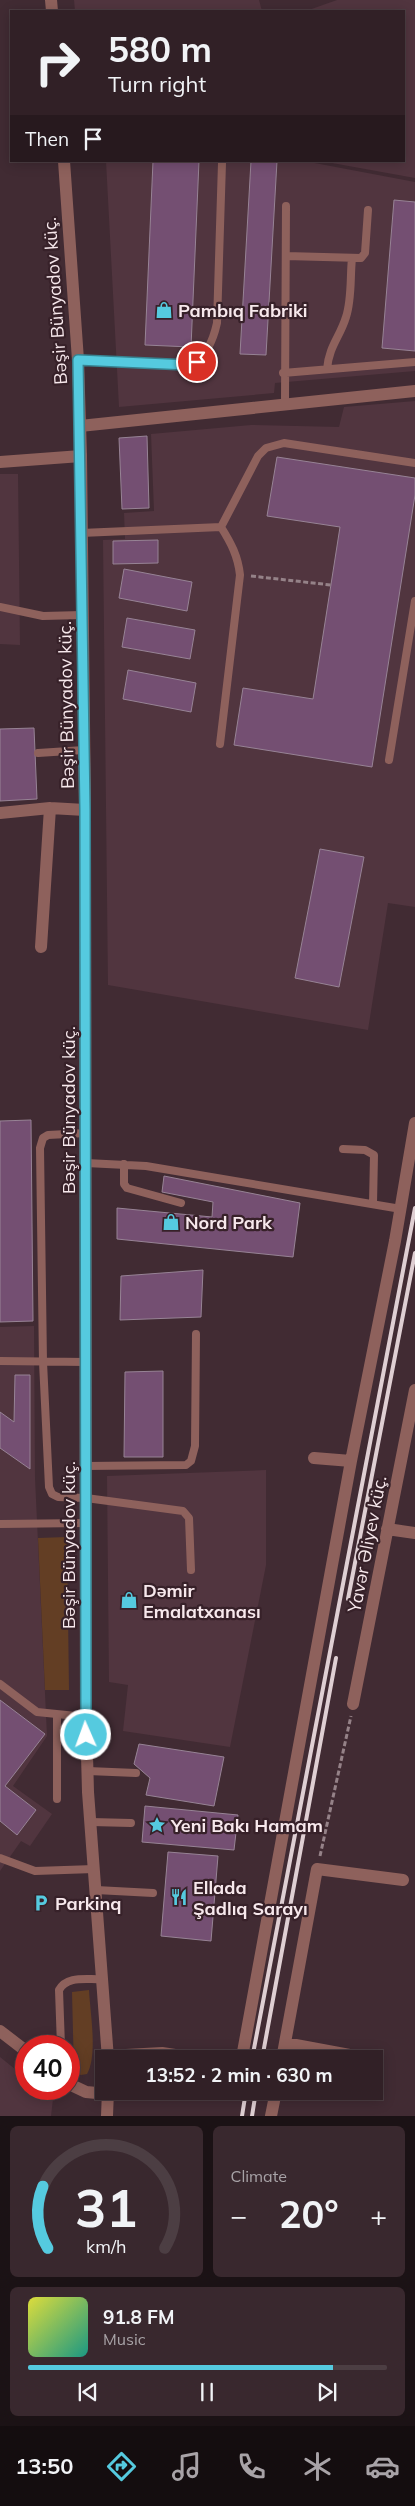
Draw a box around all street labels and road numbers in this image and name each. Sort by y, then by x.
street label: Bəşir Bünyadov küç. [38,217,72,385]
street label: Bəşir Bünyadov küç. [53,621,79,789]
street label: Bəşir Bünyadov küç. [57,1026,80,1194]
street label: Bəşir Bünyadov küç. [57,1461,80,1629]
street label: Yavər Əliyev küç. [342,1474,392,1615]

